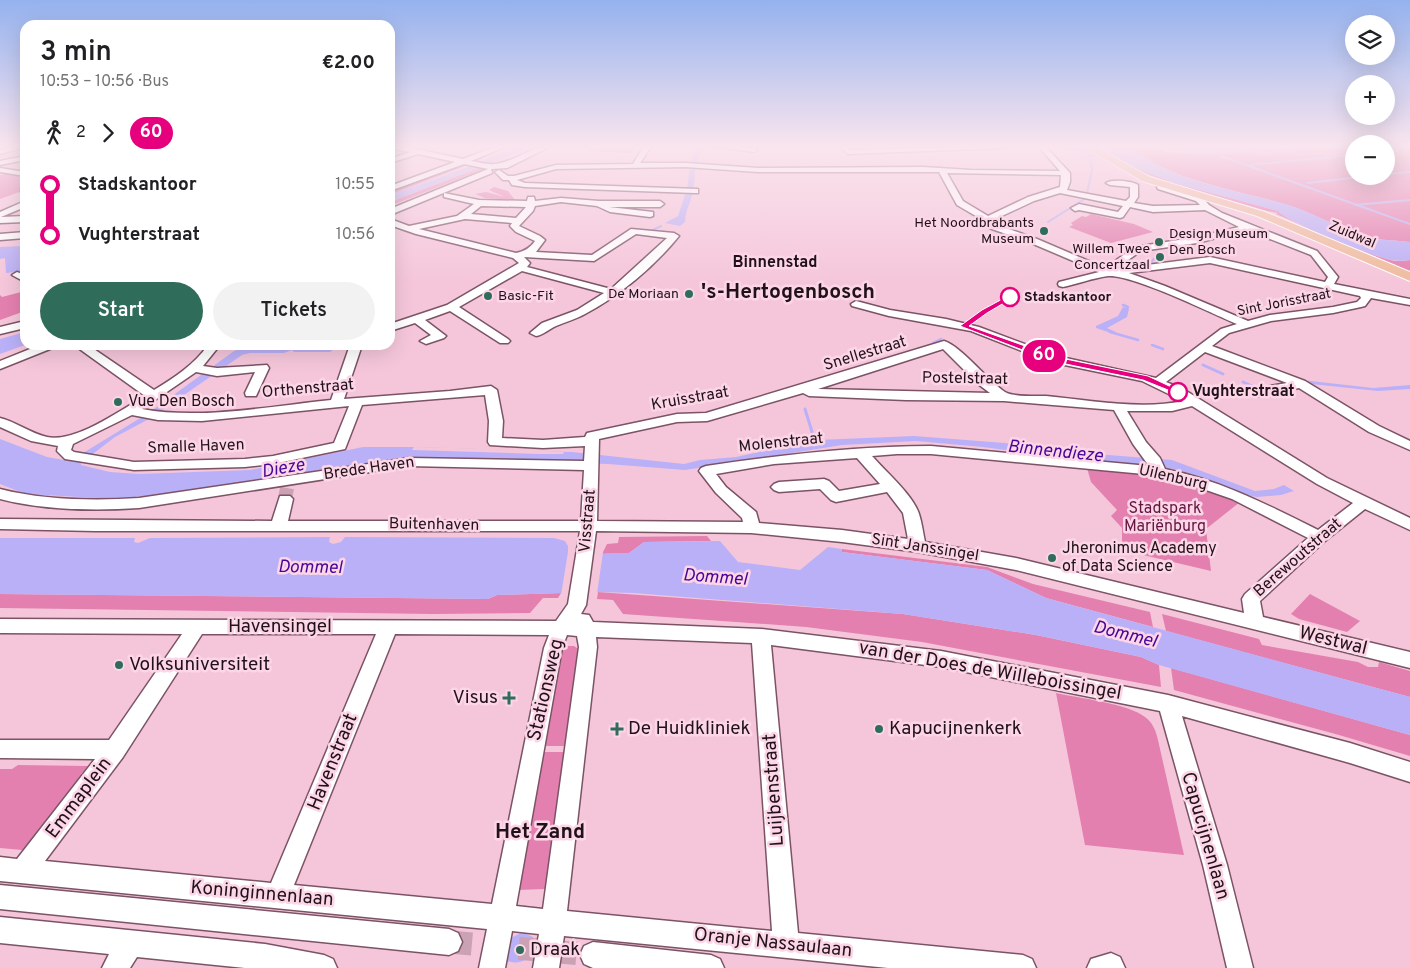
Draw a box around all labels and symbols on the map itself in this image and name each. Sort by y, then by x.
place label: Het Noordbrabants Museum [914,215,1034,248]
street label: Zuidwal [1326,218,1378,252]
marker: Het Noordbrabants Museum [1038,225,1050,237]
place label: Design Museum Den Bosch [1169,226,1268,259]
marker: Design Museum Den Bosch [1153,236,1165,248]
place label: Willem Twee Concertzaal [1072,241,1150,274]
marker: Willem Twee Concertzaal [1154,251,1166,263]
district label: Binnenstad [732,253,818,273]
district label: 's-Hertogenbosch [701,279,875,306]
place label: De Moriaan [608,286,679,303]
street label: Sint Jorisstraat [1236,286,1332,320]
marker: Stadskantoor [1000,287,1020,307]
place label: Basic-Fit [498,288,554,305]
marker: De Moriaan [683,288,695,300]
place label: Stadskantoor [1024,289,1112,306]
marker: Basic-Fit [482,290,494,302]
street label: Snellestraat [821,332,909,376]
line badge: 60 [1022,340,1066,372]
street label: Postelstraat [922,368,1008,390]
street label: Orthenstraat [261,375,355,403]
street label: Kruisstraat [650,382,730,416]
marker: Vughterstraat [1168,382,1188,402]
place label: Vughterstraat [1192,382,1295,402]
place label: Vue Den Bosch [128,392,235,412]
marker: Vue Den Bosch [112,396,124,408]
street label: Molenstraat [738,429,824,457]
street label: Smalle Haven [147,435,245,459]
water label: Binnendieze [1006,436,1105,469]
street label: Brede Haven [322,453,416,485]
water label: Dieze [260,454,307,484]
street label: Uilenburg [1137,460,1209,496]
street label: Visstraat [575,489,601,553]
park label: Stadspark Mariënburg [1124,499,1206,537]
street label: Buitenhaven [389,514,479,536]
street label: Berewoutstraat [1250,514,1346,602]
street label: Sint Janssingel [870,530,980,566]
place label: Jheronimus Academy of Data Science [1062,539,1217,577]
marker: Jheronimus Academy of Data Science [1046,552,1058,564]
water label: Dommel [278,556,344,580]
water label: Dommel [682,564,749,592]
street label: Havensingel [228,615,332,639]
water label: Dommel [1091,616,1160,654]
street label: Westwal [1296,621,1370,661]
street label: van der Does de Willeboissingel [857,636,1123,706]
street label: Stationsweg [523,637,569,743]
place label: Volksuniversiteit [129,653,270,677]
marker: Volksuniversiteit [113,659,125,671]
place label: Visus [452,686,498,710]
marker: Visus [502,691,516,705]
street label: Havenstraat [303,710,363,814]
place label: De Huidkliniek [628,717,751,741]
place label: Kapucijnenkerk [889,717,1022,741]
marker: De Huidkliniek [610,722,624,736]
marker: Kapucijnenkerk [873,723,885,735]
street label: Luijbenstraat [758,733,790,847]
street label: Emmaplein [41,753,117,843]
street label: Capucijnenlaan [1175,769,1235,903]
district label: Het Zand [495,819,585,846]
street label: Koninginnenlaan [189,876,335,912]
street label: Oranje Nassaulaan [693,923,853,963]
place label: Draak [530,938,580,962]
marker: Draak [514,944,526,956]

